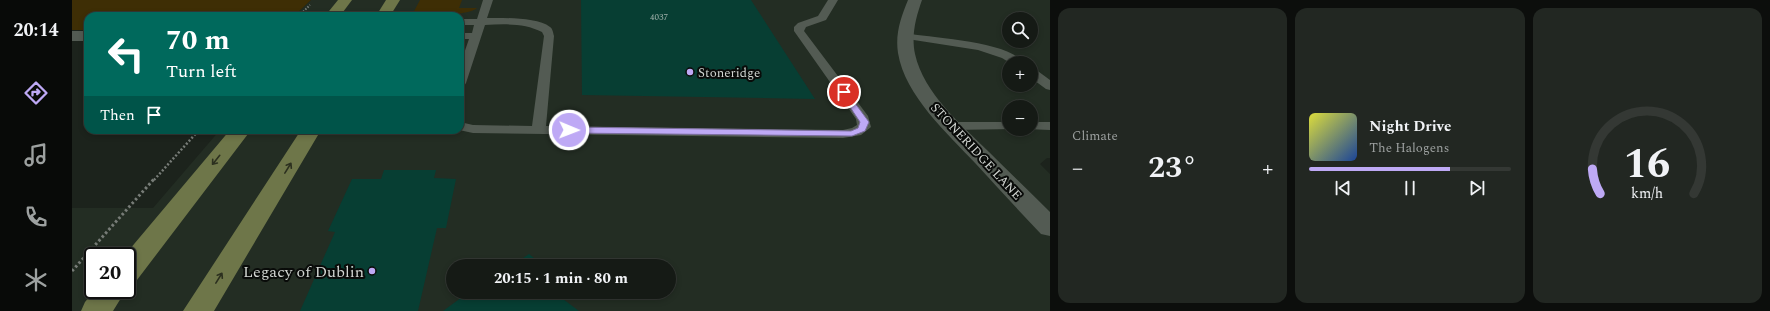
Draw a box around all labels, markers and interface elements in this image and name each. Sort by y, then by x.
house number: 4037 [650,10,668,24]
map controls [1002,12,1038,136]
button: search [1002,12,1038,48]
text: 20:14 [13,17,59,44]
text: 70 m [166,19,230,62]
icon: left [100,28,152,80]
button: + [1002,56,1038,92]
text: Turn left [166,58,237,85]
place label: Stoneridge [698,63,760,83]
marker: Stoneridge [685,67,695,77]
pin [827,75,861,109]
icon: directions [22,79,50,107]
icon: arrive [833,81,855,103]
street label: STONERIDGE LANE [926,98,1027,205]
button: − [1002,100,1038,136]
text: Then [100,104,135,127]
icon: arrive [143,104,165,126]
position arrow [548,109,590,151]
text: Night Drive [1369,115,1451,138]
text: Climate [1072,126,1118,146]
text: 16 [1624,132,1671,195]
text: The Halogens [1369,138,1449,158]
icon: music [22,141,50,169]
text: 23° [1148,145,1197,191]
text: − [1072,152,1083,185]
text: + [1262,152,1273,185]
one-way arrow [212,155,221,166]
one-way arrow [284,162,292,174]
icon: previous [1332,177,1354,199]
icon: pause [1399,177,1421,199]
icon: next [1466,177,1488,199]
text: km/h [1631,182,1663,204]
icon: phone [22,203,50,231]
speed limit sign: 20 [84,247,136,299]
place label: Legacy of Dublin [243,260,364,284]
icon: climate [22,266,50,294]
marker: Legacy of Dublin [367,266,377,276]
text: 20:15 · 1 min · 80 m [494,267,628,290]
one-way arrow [215,272,223,284]

